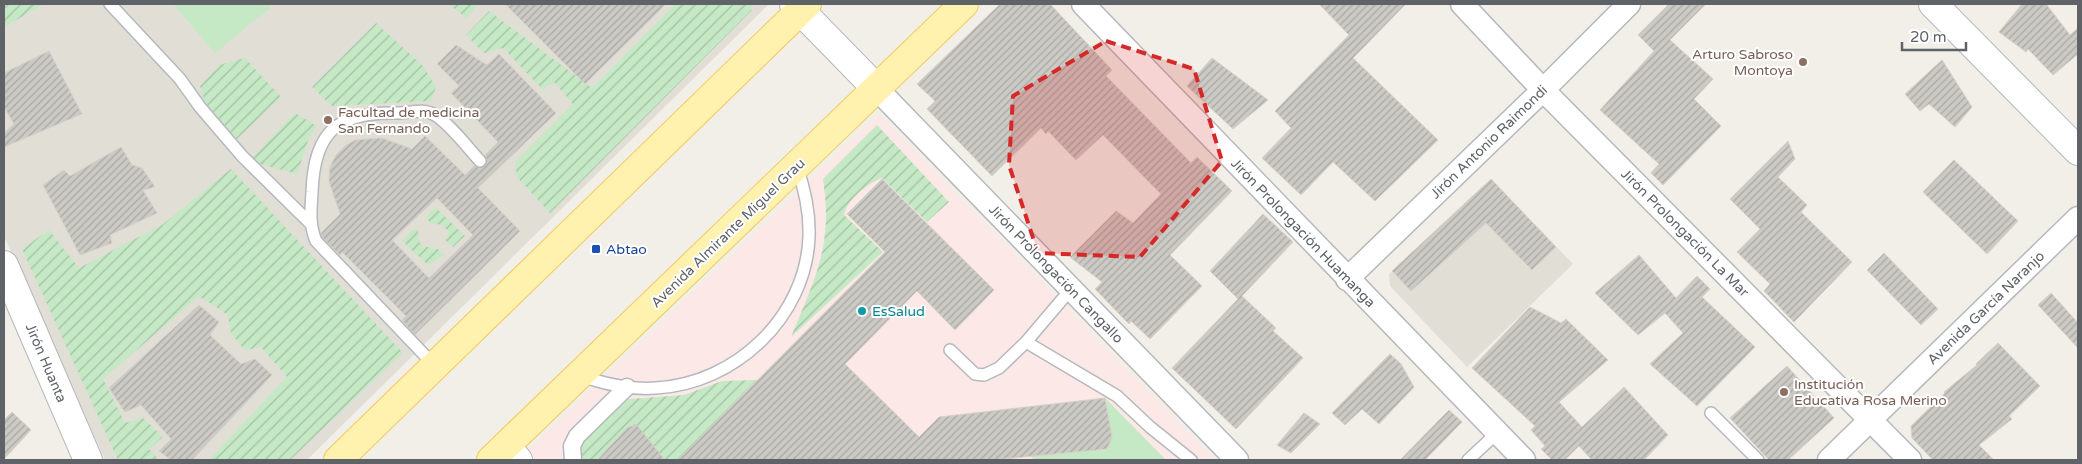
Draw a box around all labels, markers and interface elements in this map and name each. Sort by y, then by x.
scale bar [1902,20,1966,52]
text: 20 m [1910,28,1947,46]
place label: Arturo Sabroso Montoya [1692,46,1793,79]
marker: Arturo Sabroso Montoya [1797,56,1809,68]
street label: Jirón Antonio Raimondi [1427,82,1551,202]
place label: Facultad de medicina San Fernando [338,104,479,137]
marker: Facultad de medicina San Fernando [322,114,334,126]
street label: Avenida Almirante Miguel Grau [647,155,809,311]
street label: Jirón Prolongación Huamanga [1227,155,1379,311]
street label: Jirón Prolongación La Mar [1617,165,1753,301]
street label: Jirón Prolongación Cangallo [985,201,1127,347]
place label: Abtao [606,241,647,258]
marker: Abtao [590,243,602,255]
street label: Avenida García Naranjo [1924,248,2048,368]
place label: EsSalud [872,303,925,320]
marker: EsSalud [856,305,868,317]
street label: Jirón Huanta [22,321,70,405]
place label: Institución Educativa Rosa Merino [1794,376,1947,409]
marker: Institución Educativa Rosa Merino [1778,386,1790,398]

